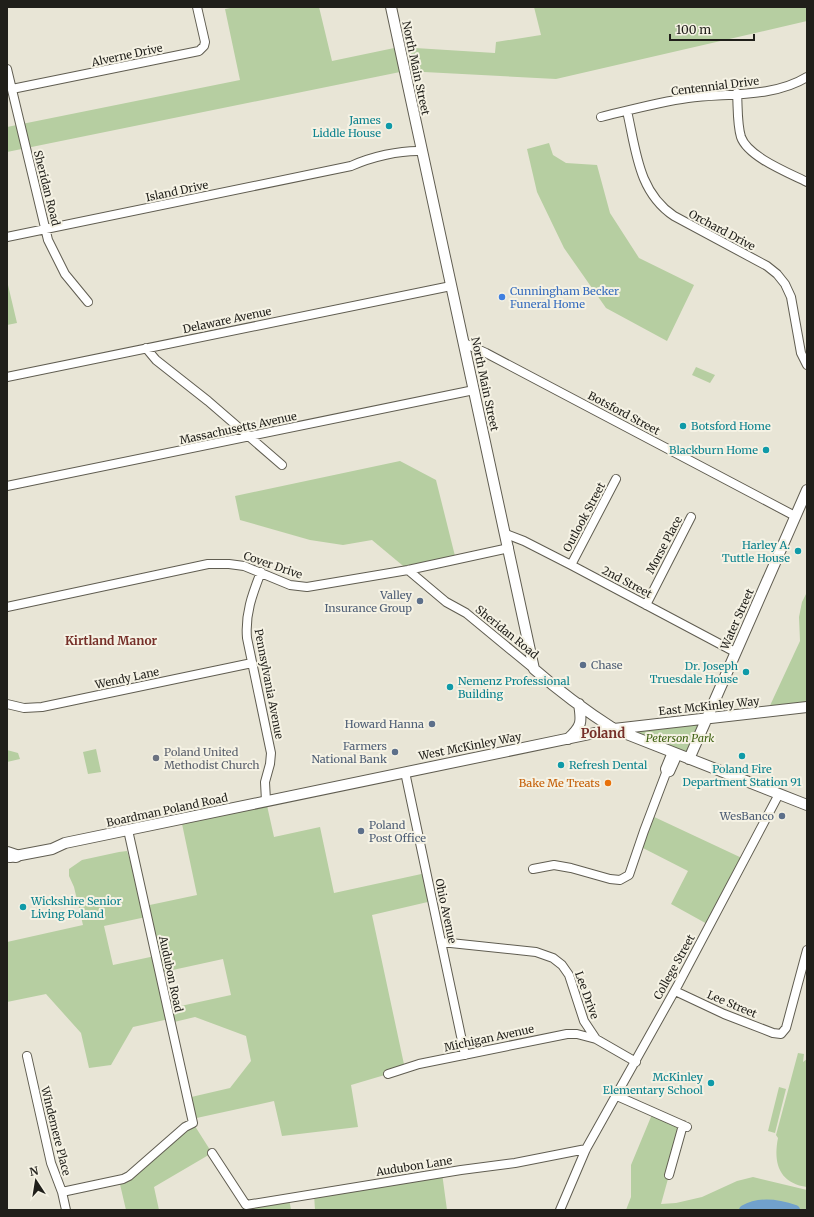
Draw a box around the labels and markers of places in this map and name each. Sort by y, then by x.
place label: James Liddle House [312,113,381,140]
marker: James Liddle House [384,121,394,131]
place label: Cunningham Becker Funeral Home [510,284,619,311]
marker: Cunningham Becker Funeral Home [497,292,507,302]
place label: Botsford Home [691,419,771,433]
marker: Botsford Home [678,421,688,431]
place label: Blackburn Home [669,443,758,457]
marker: Blackburn Home [761,445,771,455]
place label: Harley A. Tuttle House [722,538,790,565]
marker: Harley A. Tuttle House [793,546,803,556]
place label: Valley Insurance Group [324,588,413,615]
marker: Valley Insurance Group [415,596,425,606]
place label: Chase [591,658,623,672]
place label: Dr. Joseph Truesdale House [650,659,739,686]
marker: Chase [578,660,588,670]
marker: Dr. Joseph Truesdale House [741,667,751,677]
place label: Nemenz Professional Building [458,674,570,701]
marker: Nemenz Professional Building [445,682,455,692]
place label: Howard Hanna [345,717,424,731]
marker: Howard Hanna [427,719,437,729]
place label: Farmers National Bank [311,739,387,766]
place label: Poland United Methodist Church [164,745,260,772]
marker: Farmers National Bank [390,747,400,757]
marker: Poland Fire Department Station 91 [737,751,747,761]
marker: Poland United Methodist Church [151,753,161,763]
place label: Refresh Dental [569,758,648,772]
marker: Refresh Dental [556,760,566,770]
place label: Poland Fire Department Station 91 [682,762,802,789]
place label: Bake Me Treats [519,776,600,790]
marker: Bake Me Treats [603,778,613,788]
place label: WesBanco [719,809,775,823]
marker: WesBanco [777,811,787,821]
place label: Poland Post Office [369,818,426,845]
marker: Poland Post Office [356,826,366,836]
place label: Wickshire Senior Living Poland [30,894,121,921]
marker: Wickshire Senior Living Poland [18,902,28,912]
place label: McKinley Elementary School [603,1070,704,1097]
marker: McKinley Elementary School [706,1078,716,1088]

